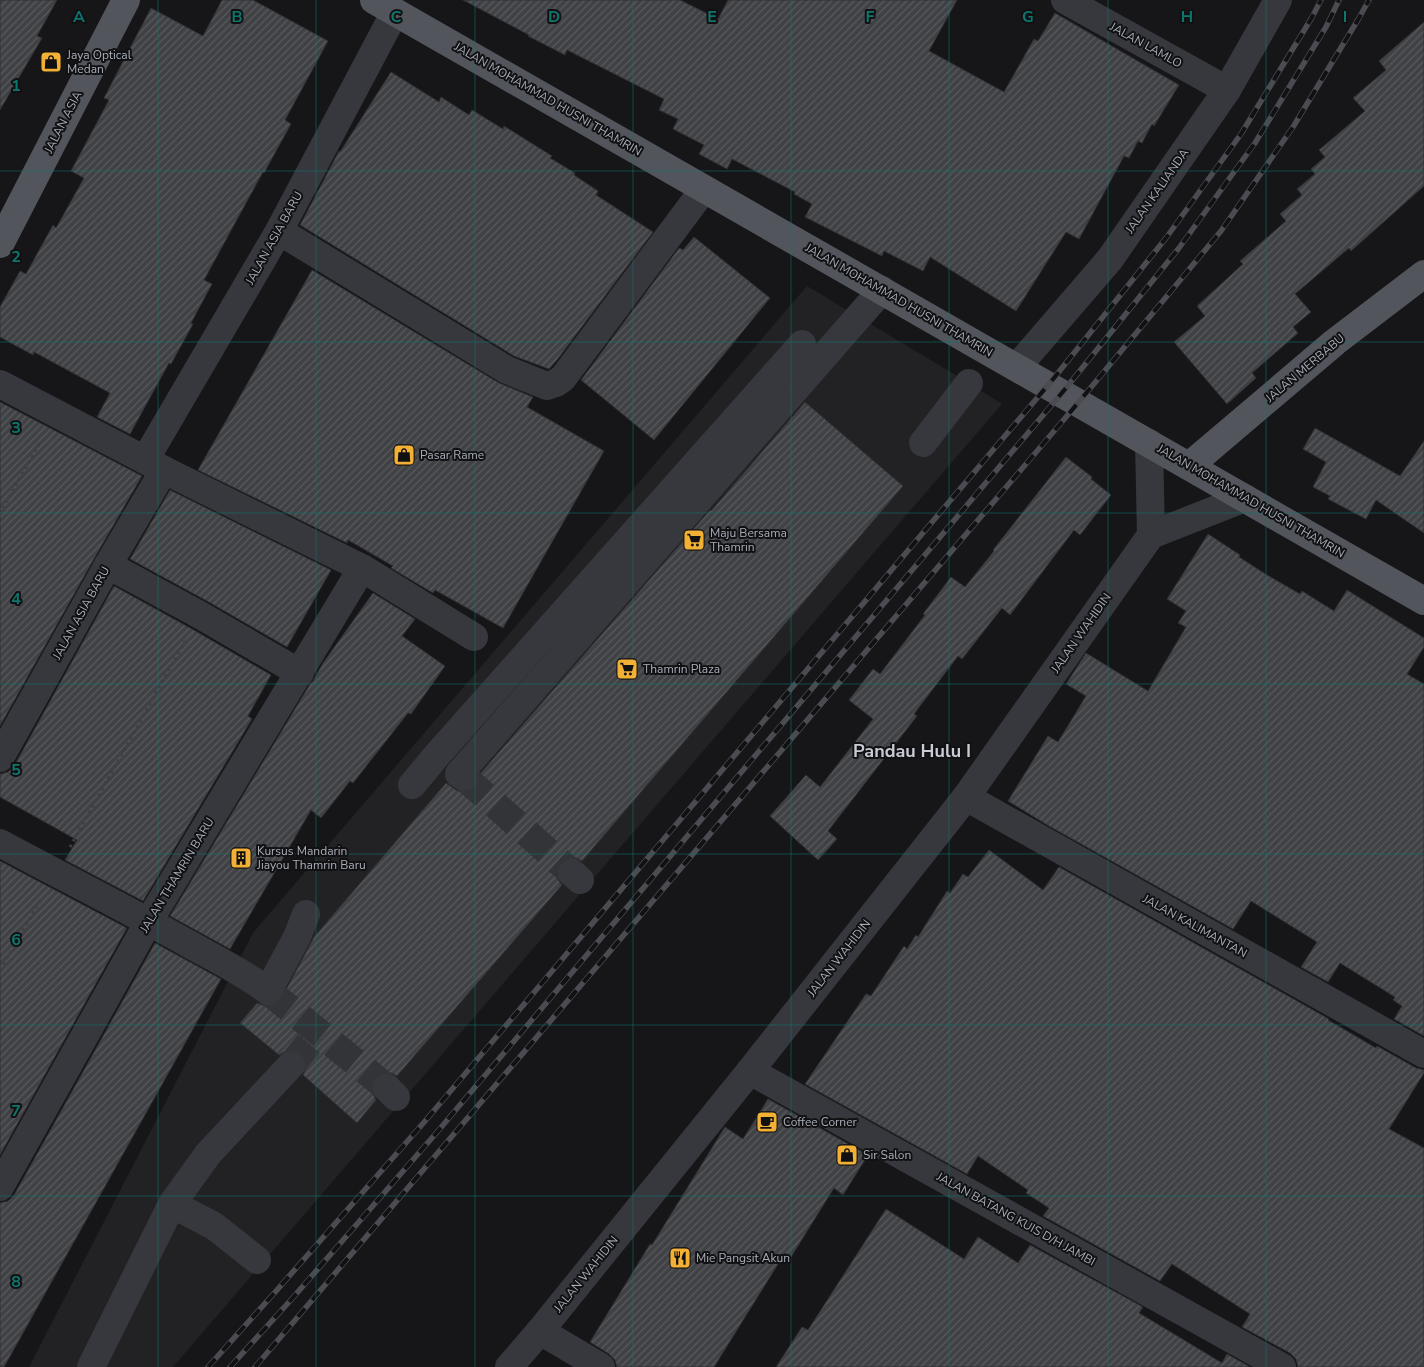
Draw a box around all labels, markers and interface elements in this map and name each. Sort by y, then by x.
text: A [73,6,85,28]
text: B [231,6,243,28]
text: C [391,6,402,28]
text: D [548,6,560,28]
text: E [707,6,717,28]
text: F [866,6,875,28]
text: G [1022,6,1034,28]
text: H [1181,6,1193,28]
text: I [1343,6,1347,28]
street label: JALAN LAMLO [1106,18,1185,71]
street label: JALAN MOHAMMAD HUSNI THAMRIN [451,38,645,159]
place label: Jaya Optical Medan [66,47,132,77]
shop icon: Jaya Optical Medan [39,50,63,74]
text: 1 [11,75,21,97]
street label: JALAN ASIA [40,88,86,157]
street label: JALAN KALIANDA [1121,145,1192,237]
street label: JALAN ASIA BARU [241,189,306,288]
street label: JALAN MOHAMMAD HUSNI THAMRIN [802,239,996,360]
text: 2 [11,246,21,268]
street label: JALAN MERBABU [1261,330,1348,406]
text: 3 [11,417,21,439]
street label: JALAN MOHAMMAD HUSNI THAMRIN [1154,440,1348,561]
shop icon: Pasar Rame [392,443,416,467]
place label: Pasar Rame [420,447,484,463]
place label: Maju Bersama Thamrin [710,525,787,555]
supermarket icon: Maju Bersama Thamrin [682,528,706,552]
street label: JALAN ASIA BARU [48,564,113,663]
text: 4 [11,588,21,610]
street label: JALAN WAHIDIN [1047,590,1115,677]
supermarket icon: Thamrin Plaza [615,657,639,681]
place label: Thamrin Plaza [643,661,720,677]
district label: Pandau Hulu I [853,739,971,763]
text: 5 [11,759,21,781]
street label: JALAN THAMRIN BARU [136,814,218,936]
place label: Kursus Mandarin Jiayou Thamrin Baru [256,843,366,873]
building icon: Kursus Mandarin Jiayou Thamrin Baru [229,846,253,870]
street label: JALAN KALIMANTAN [1139,890,1250,961]
street label: JALAN WAHIDIN [803,916,874,1001]
text: 6 [11,929,21,951]
text: 7 [11,1100,21,1122]
cafe icon: Coffee Corner [755,1110,779,1134]
place label: Coffee Corner [783,1114,858,1130]
shop icon: Sir Salon [835,1143,859,1167]
place label: Sir Salon [863,1147,911,1163]
street label: JALAN BATANG KUIS D/H JAMBI [933,1168,1098,1269]
street label: JALAN WAHIDIN [550,1232,622,1316]
restaurant icon: Mie Pangsit Akun [668,1246,692,1270]
place label: Mie Pangsit Akun [696,1250,790,1266]
text: 8 [11,1271,21,1293]

